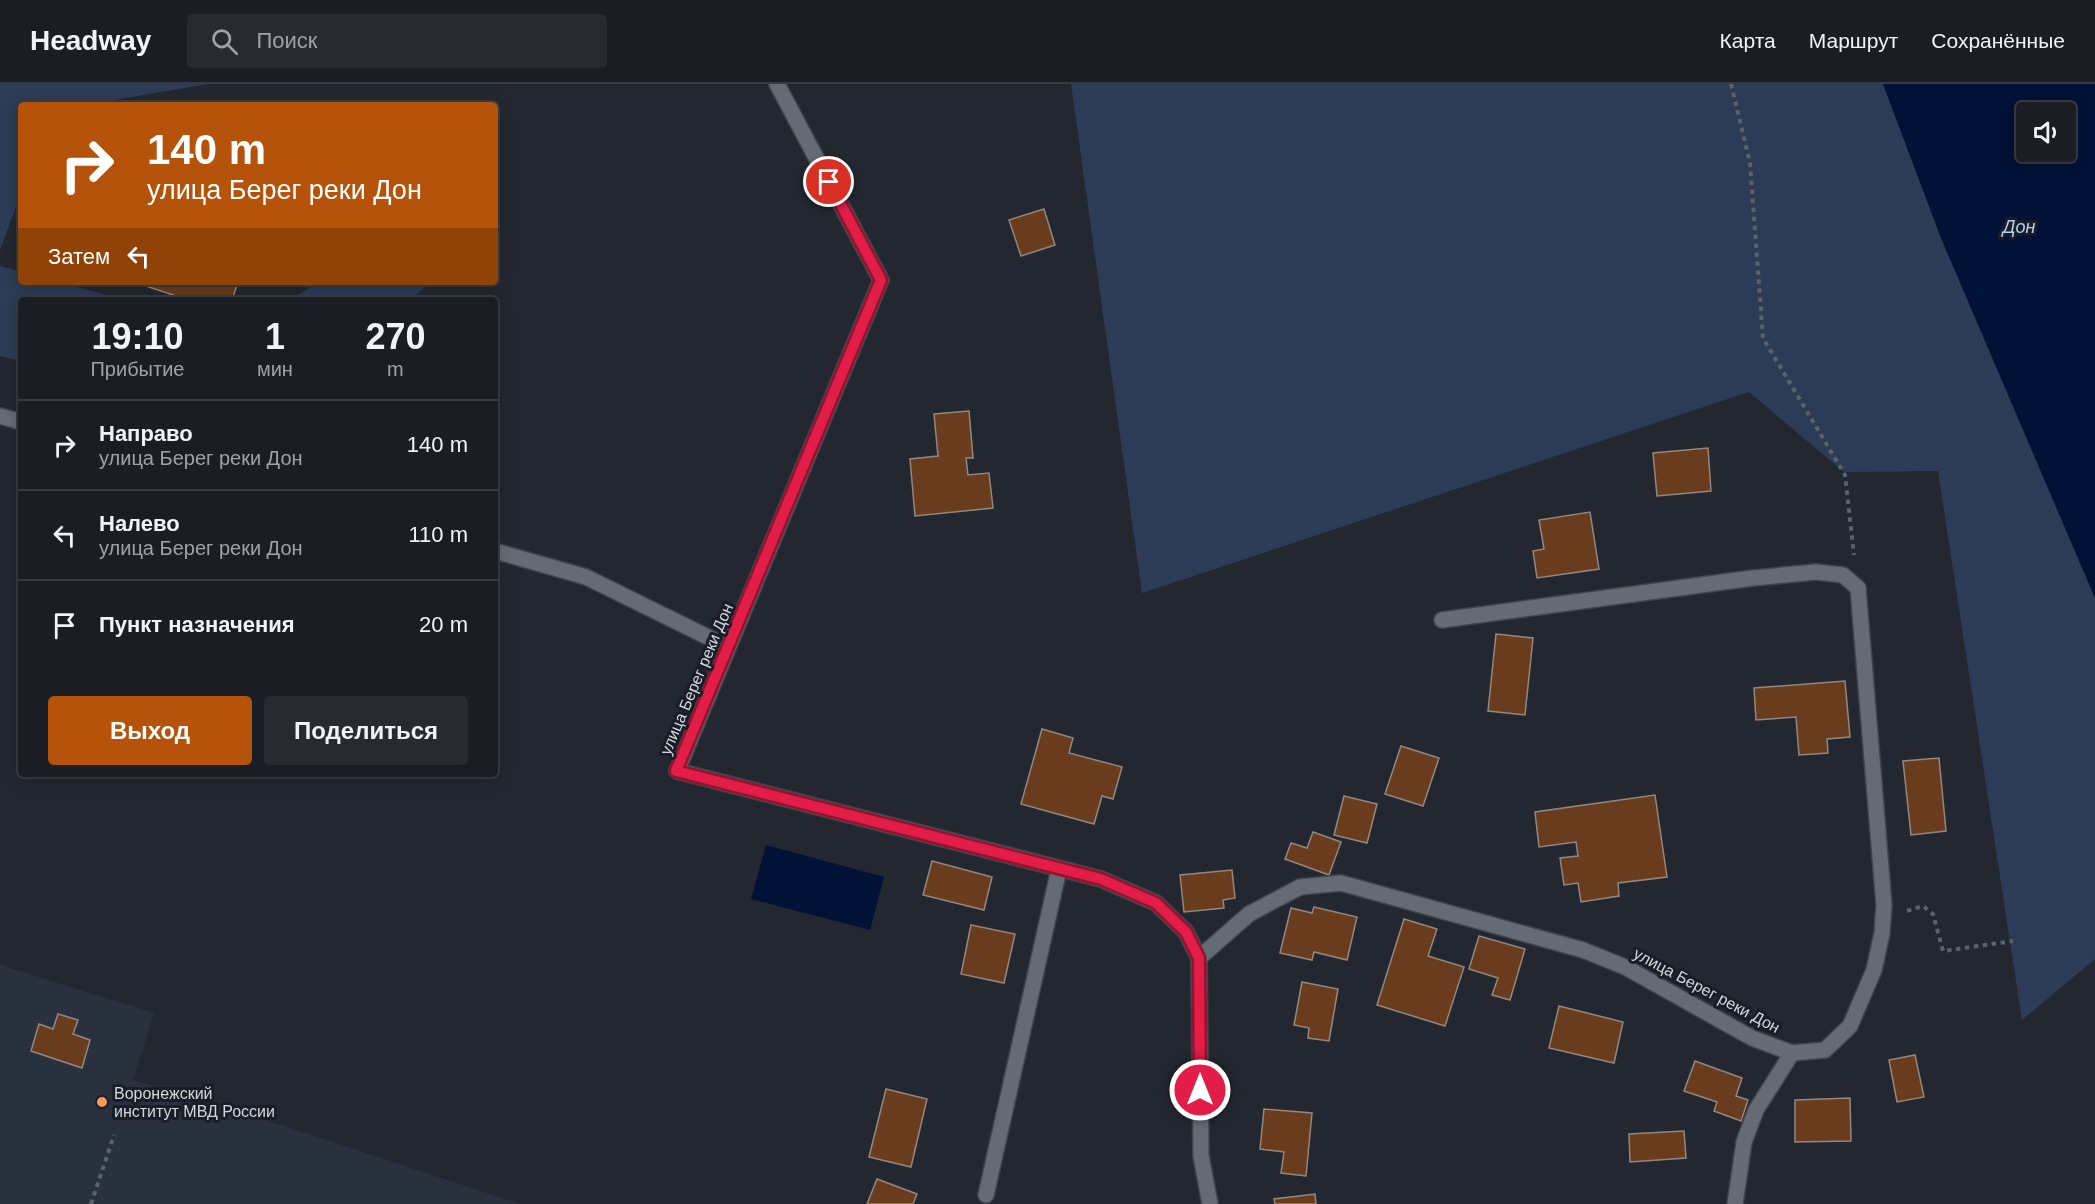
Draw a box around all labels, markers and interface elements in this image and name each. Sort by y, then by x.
search box [187,14,607,68]
text: Headway [30,25,151,56]
icon: search [208,25,241,58]
text: Поиск [256,28,317,53]
text: Карта [1720,29,1776,52]
text: Маршрут [1809,29,1898,52]
text: Сохранённые [1931,29,2065,52]
map controls [2016,102,2076,162]
button: sound [2016,102,2076,162]
icon: right [48,126,126,204]
text: 140 m [147,126,266,173]
pin [803,156,854,207]
icon: arrive [812,165,845,198]
text: улица Берег реки Дон [147,175,422,205]
water label: Дон [2001,217,2035,237]
icon: left [122,240,155,273]
text: Затем [48,244,110,269]
text: 19:10 [91,316,184,357]
text: 1 [265,316,285,357]
text: 270 [365,316,425,357]
text: Прибытие [90,358,184,380]
text: мин [257,358,293,380]
text: m [387,358,404,380]
text: Направо [99,421,193,446]
icon: right [48,429,81,462]
text: 140 m [407,432,468,457]
text: улица Берег реки Дон [99,447,303,469]
text: Налево [99,511,180,536]
icon: left [48,519,81,552]
text: 110 m [408,522,468,547]
text: улица Берег реки Дон [99,537,303,559]
street label: улица Берег реки Дон [657,601,736,757]
icon: arrive [48,609,81,642]
text: Пункт назначения [99,612,295,637]
text: 20 m [419,612,468,637]
button: Выход [48,696,252,765]
button: Поделиться [264,696,468,765]
street label: улица Берег реки Дон [1631,945,1783,1036]
position arrow [1168,1058,1232,1122]
place label: Воронежский институт МВД России [114,1085,275,1120]
marker: Воронежский институт МВД России [95,1095,109,1109]

